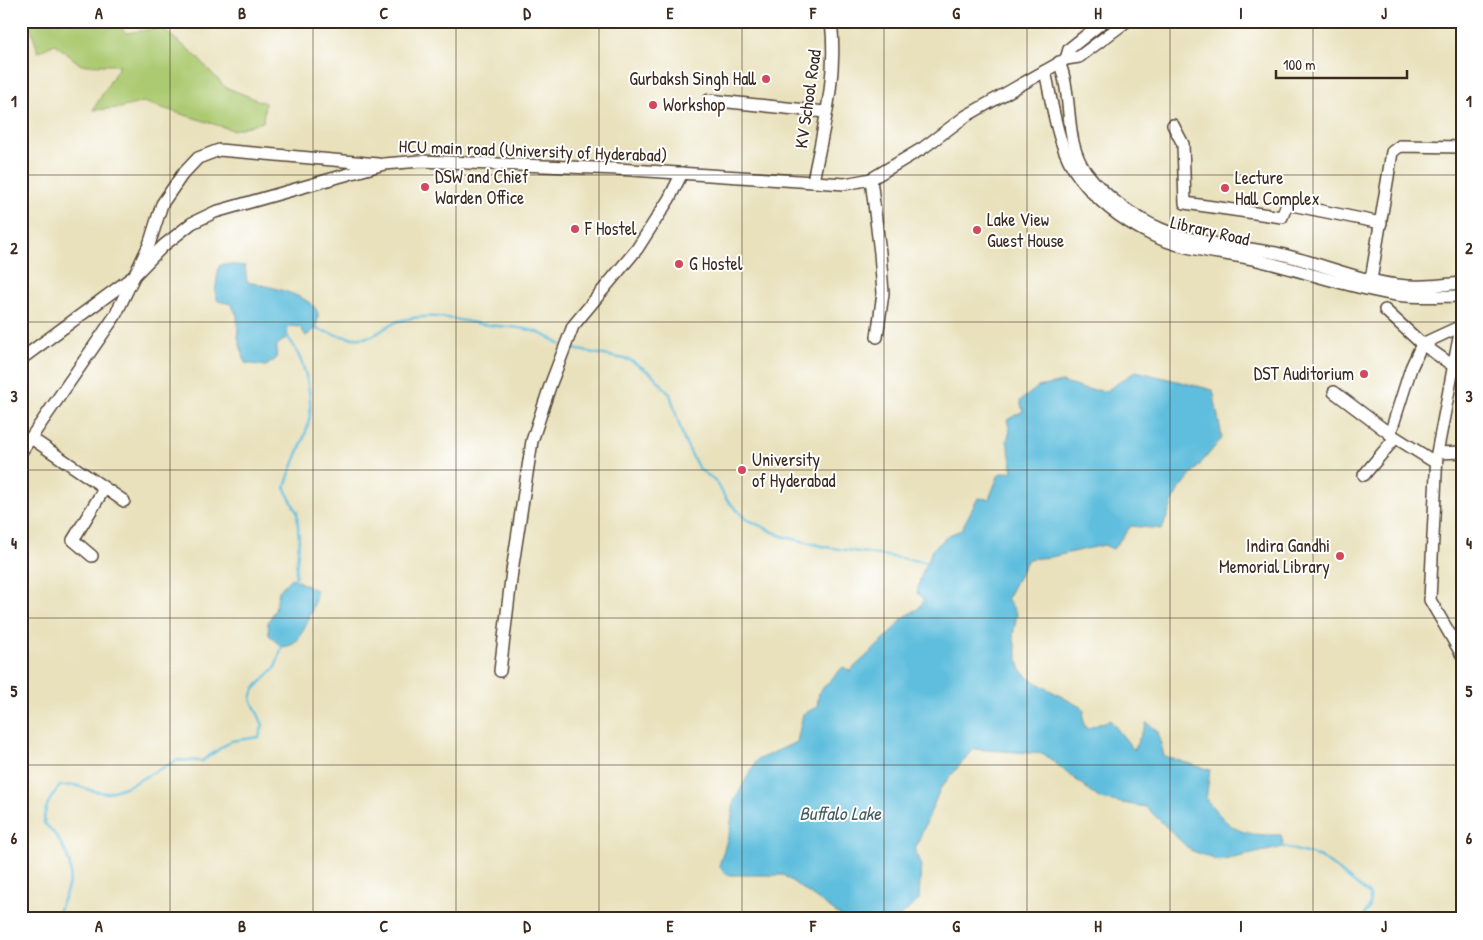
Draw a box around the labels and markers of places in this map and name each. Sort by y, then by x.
place label: Gurbaksh Singh Hall [629,66,756,91]
marker: Gurbaksh Singh Hall [760,73,772,85]
place label: Workshop [663,92,725,117]
marker: Workshop [647,99,659,111]
place label: DSW and Chief Warden Office [435,164,529,210]
place label: Lecture Hall Complex [1235,165,1319,211]
marker: DSW and Chief Warden Office [419,181,431,193]
marker: Lecture Hall Complex [1219,182,1231,194]
place label: Lake View Guest House [987,207,1064,253]
place label: F Hostel [584,216,637,241]
marker: F Hostel [569,223,581,235]
marker: Lake View Guest House [971,224,983,236]
place label: G Hostel [689,251,743,276]
marker: G Hostel [673,258,685,270]
place label: DST Auditorium [1254,361,1354,386]
marker: DST Auditorium [1358,368,1370,380]
place label: University of Hyderabad [752,447,836,493]
marker: University of Hyderabad [736,464,748,476]
place label: Indira Gandhi Memorial Library [1219,533,1330,579]
marker: Indira Gandhi Memorial Library [1334,550,1346,562]

